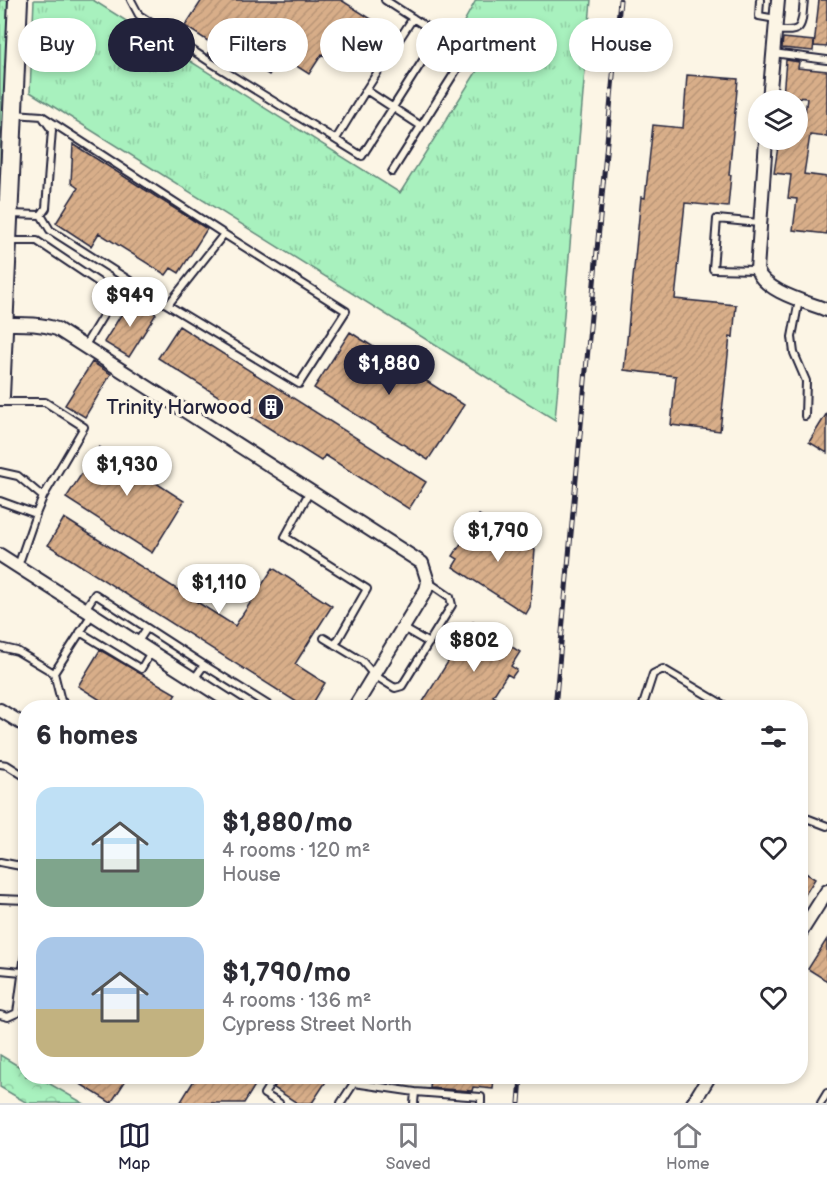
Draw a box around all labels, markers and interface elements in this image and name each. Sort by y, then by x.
chip: Buy [18,18,96,72]
chip: Rent [108,18,195,72]
chip: Filters [207,18,308,72]
chip: New [320,18,404,72]
chip: Apartment [416,18,557,72]
chip: House [569,18,673,72]
map controls [748,90,808,150]
button: layers [748,90,808,150]
pin: $949 [94,277,166,328]
text: $949 [106,284,154,308]
pin: $1,880 [340,345,438,396]
text: $1,880 [358,352,420,376]
building icon: Trinity Harwood [256,392,286,422]
place label: Trinity Harwood [106,395,252,420]
pin: $1,930 [78,446,176,497]
text: $1,930 [96,453,158,477]
pin: $1,790 [449,512,547,563]
text: $1,790 [467,519,529,543]
pin: $1,110 [170,564,268,615]
text: $1,110 [191,571,247,595]
pin: $802 [438,622,510,673]
text: $802 [449,629,499,653]
icon: filters [757,720,790,753]
text: 6 homes [36,721,138,752]
text: $1,880/mo [222,808,352,839]
icon: home [84,811,156,883]
icon: heart [757,831,790,864]
text: 4 rooms · 120 m² [222,839,371,863]
text: House [222,863,281,887]
text: $1,790/mo [222,958,351,989]
icon: home [84,961,156,1033]
icon: heart [757,981,790,1014]
text: 4 rooms · 136 m² [222,989,371,1013]
text: Cypress Street North [222,1013,412,1037]
tab: Map [118,1119,151,1174]
tab: Saved [386,1119,431,1174]
tab: Home [666,1119,709,1174]

